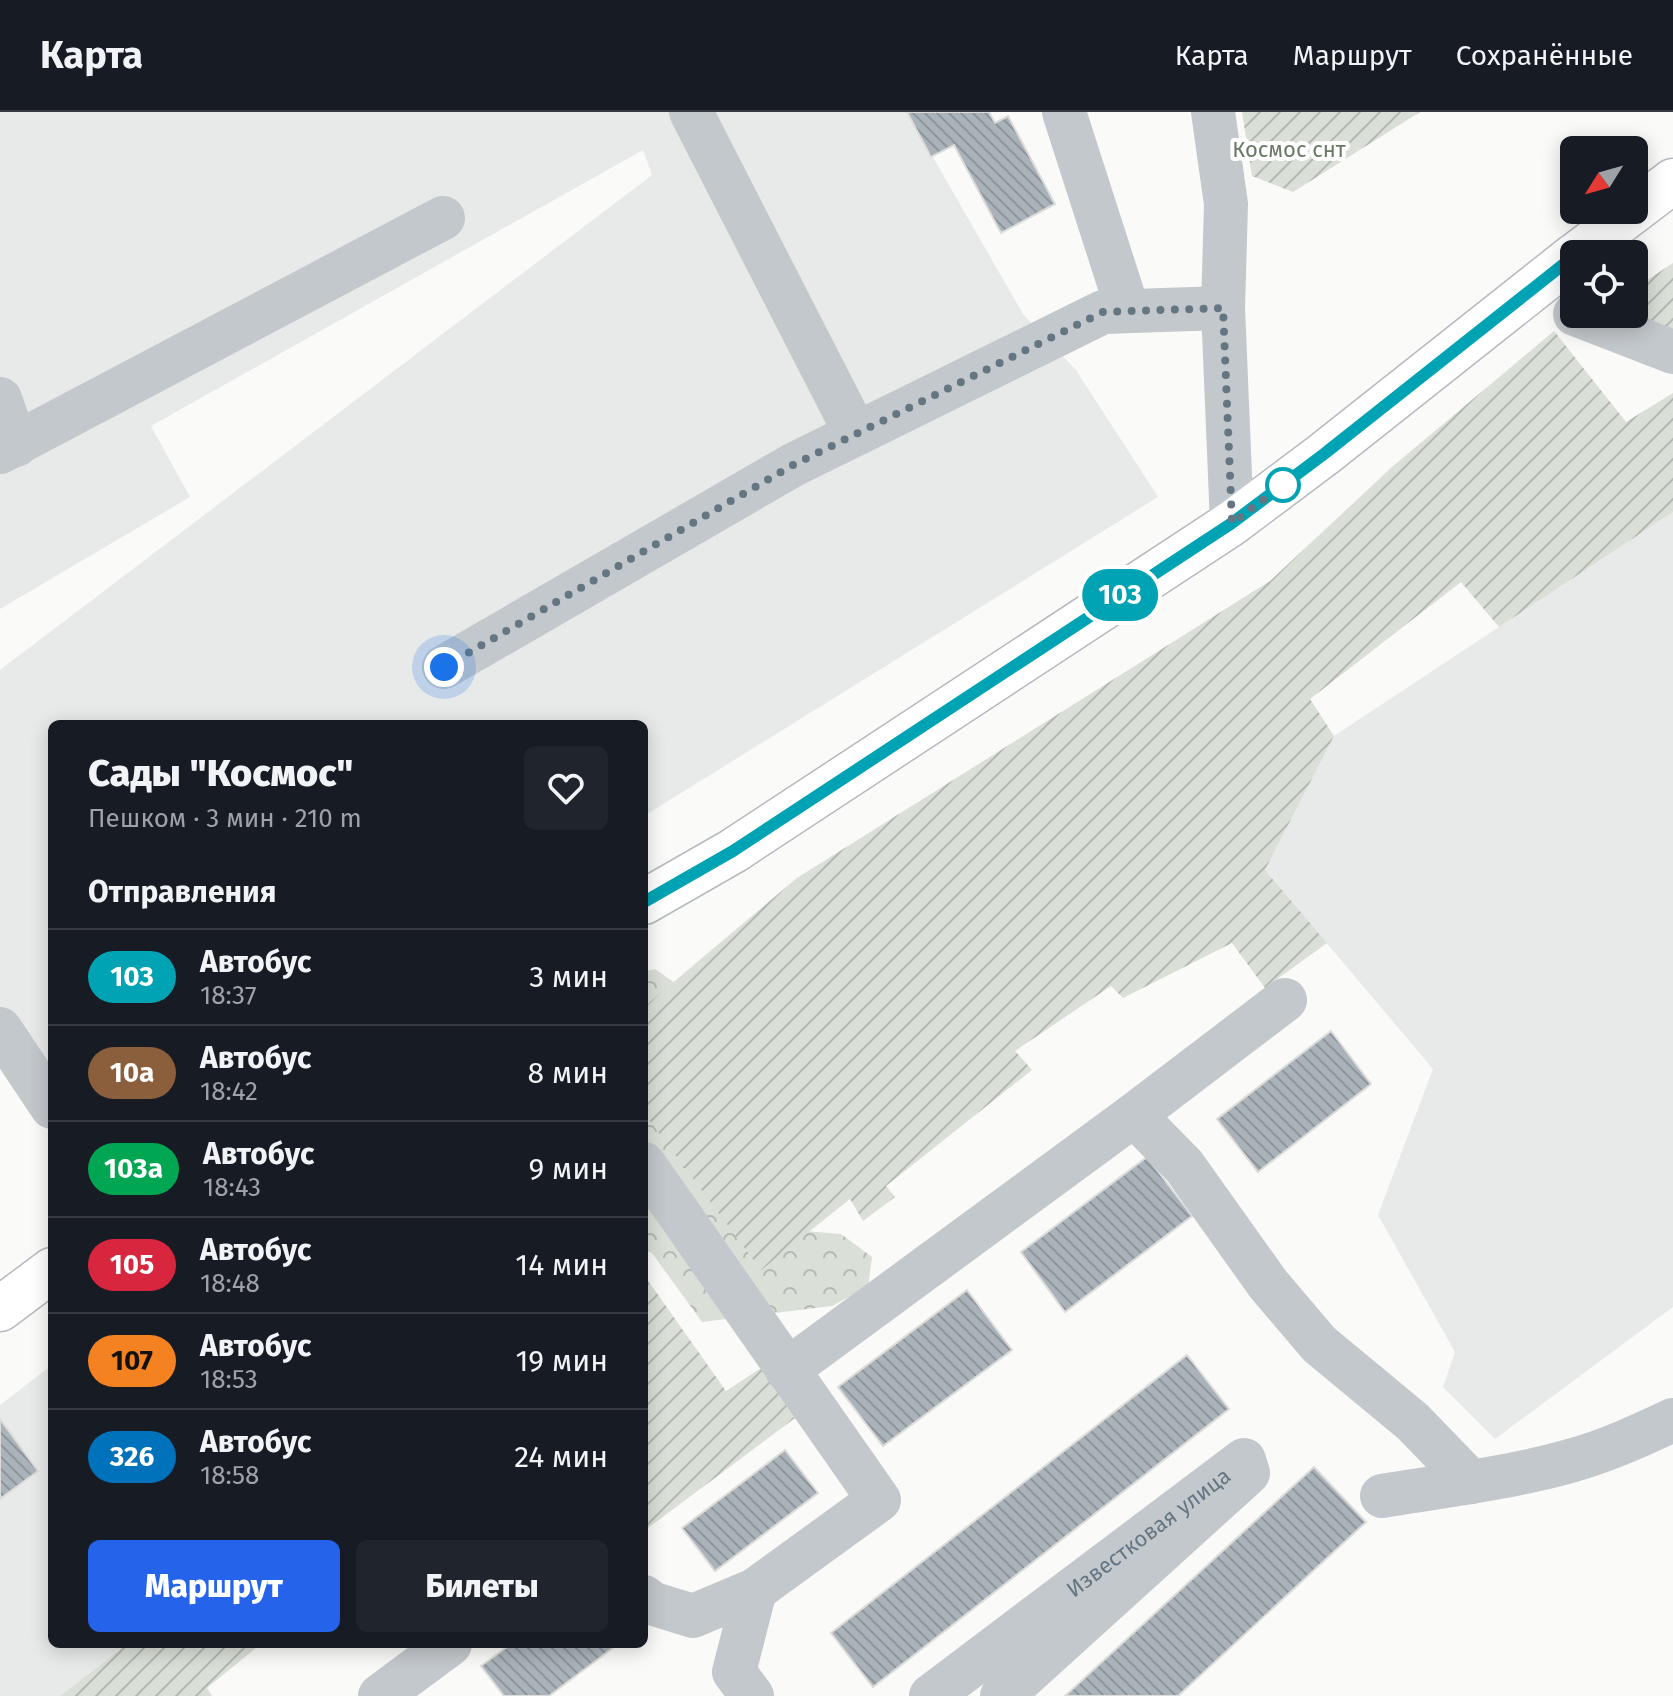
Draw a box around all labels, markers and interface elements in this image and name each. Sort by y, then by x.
text: Карта [40,32,143,78]
text: Карта [1175,39,1249,72]
text: Маршрут [1293,39,1412,72]
text: Сохранённые [1456,39,1633,72]
park label: Космос снт [1232,136,1346,163]
north arrow [1560,136,1648,224]
map controls [1560,136,1648,328]
button: locate [1560,240,1648,328]
unlabelled marker [1266,468,1300,502]
line badge: 103 [1074,569,1166,621]
text: 103 [1098,578,1142,611]
your location [424,647,464,687]
button: heart [524,746,608,830]
text: Сады "Космос" [88,750,354,796]
text: Пешком · 3 мин · 210 m [88,803,362,834]
text: Отправления [88,874,277,910]
text: Автобус [200,944,311,980]
text: 3 мин [529,959,608,995]
text: 103 [110,960,154,993]
text: 18:37 [200,980,256,1011]
text: Автобус [200,1040,311,1076]
text: 8 мин [528,1055,608,1091]
text: 10а [110,1056,154,1089]
text: 18:42 [200,1076,258,1107]
text: Автобус [203,1136,314,1172]
text: 9 мин [528,1151,608,1187]
text: 103а [104,1152,163,1185]
text: 18:43 [203,1172,261,1203]
text: Автобус [200,1232,311,1268]
text: 14 мин [515,1247,608,1283]
text: 105 [110,1248,154,1281]
text: 18:48 [200,1268,260,1299]
text: Автобус [200,1328,311,1364]
text: 19 мин [515,1343,608,1379]
text: 107 [111,1344,153,1377]
text: 18:53 [200,1364,258,1395]
text: Автобус [200,1424,311,1460]
text: 24 мин [514,1439,608,1475]
text: 326 [110,1440,154,1473]
text: 18:58 [200,1460,259,1491]
street label: Известковая улица [1061,1462,1236,1603]
button: Маршрут [88,1540,340,1632]
button: Билеты [356,1540,608,1632]

